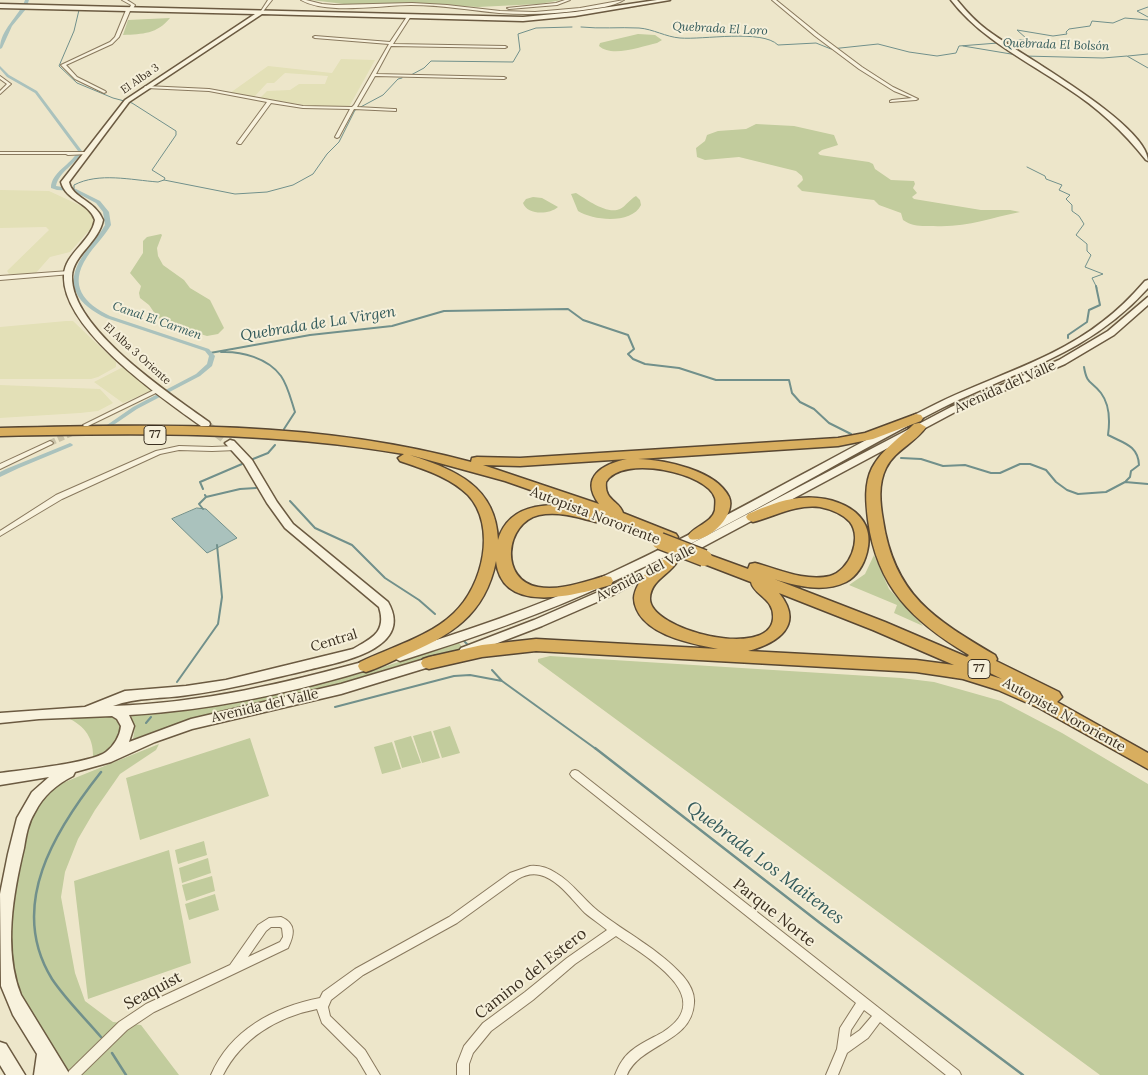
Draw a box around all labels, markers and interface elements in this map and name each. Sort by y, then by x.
water label: Quebrada El Loro [672,19,768,39]
water label: Quebrada El Bolsón [1003,36,1109,54]
street label: El Alba 3 [118,61,162,97]
water label: Canal El Carmen [111,299,203,343]
water label: Quebrada de La Virgen [239,303,397,345]
street label: El Alba 3 Oriente [101,320,173,388]
street label: Avenida del Valle [952,357,1058,417]
road number: 77 [144,426,166,444]
street label: Autopista Nororiente [528,483,662,549]
street label: Avenida del Valle [593,541,699,605]
street label: Central [309,626,359,656]
road number: 77 [968,660,990,679]
street label: Autopista Nororiente [1000,674,1128,756]
street label: Avenida del Valle [210,686,320,726]
water label: Quebrada Los Maitenes [682,797,848,929]
street label: Parque Norte [729,875,819,951]
street label: Camino del Estero [471,924,591,1024]
street label: Seaquist [121,968,185,1014]

